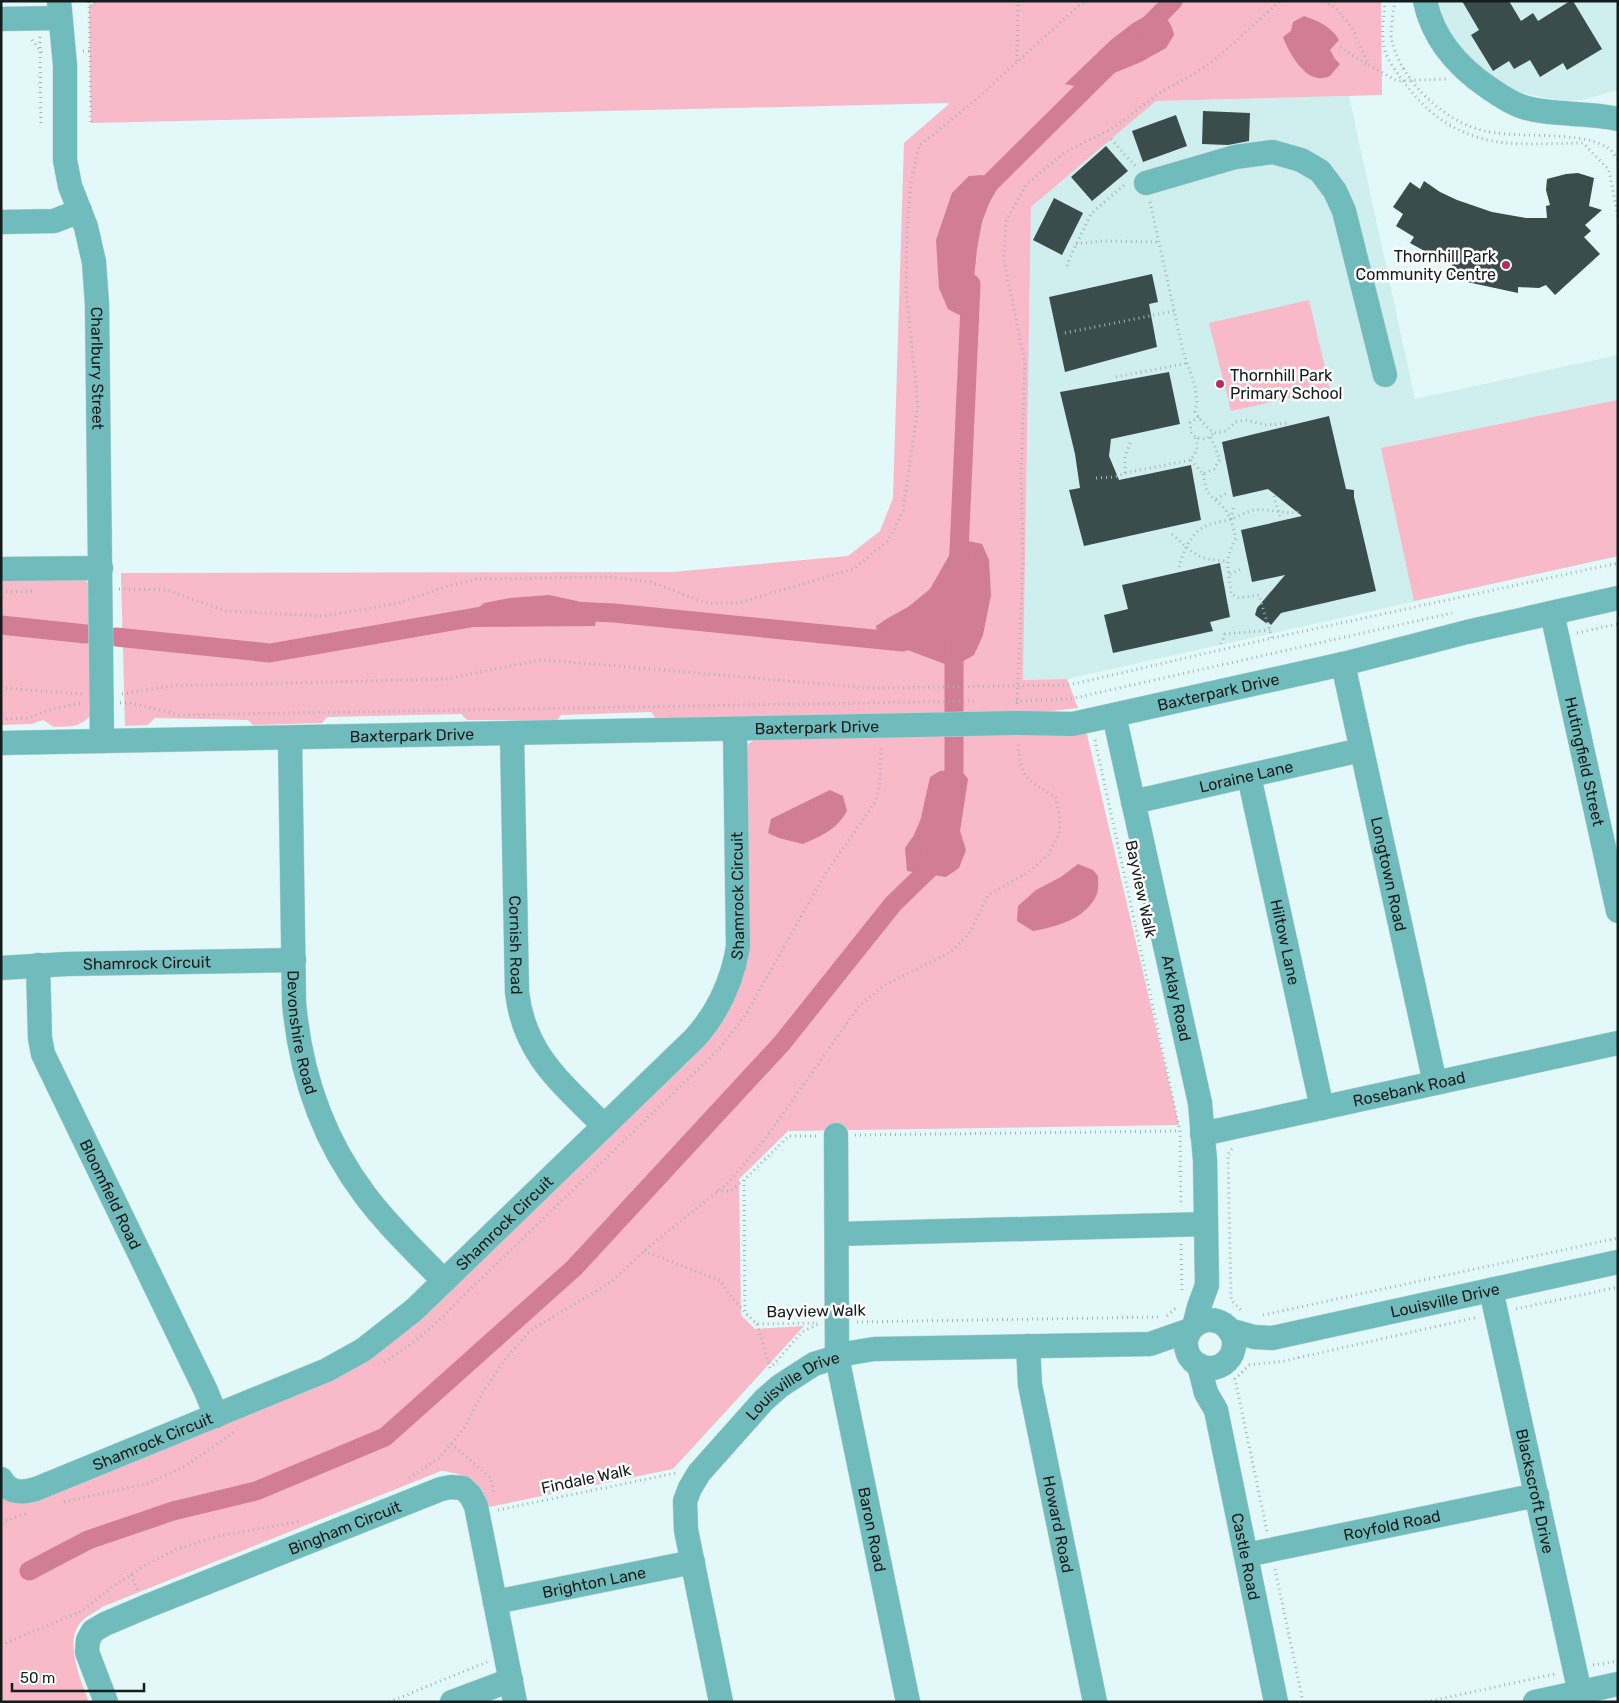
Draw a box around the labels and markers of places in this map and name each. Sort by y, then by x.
place label: Thornhill Park Community Centre [1356,247,1497,284]
marker: Thornhill Park Community Centre [1500,259,1512,271]
place label: Thornhill Park Primary School [1230,366,1342,403]
marker: Thornhill Park Primary School [1214,378,1226,390]

